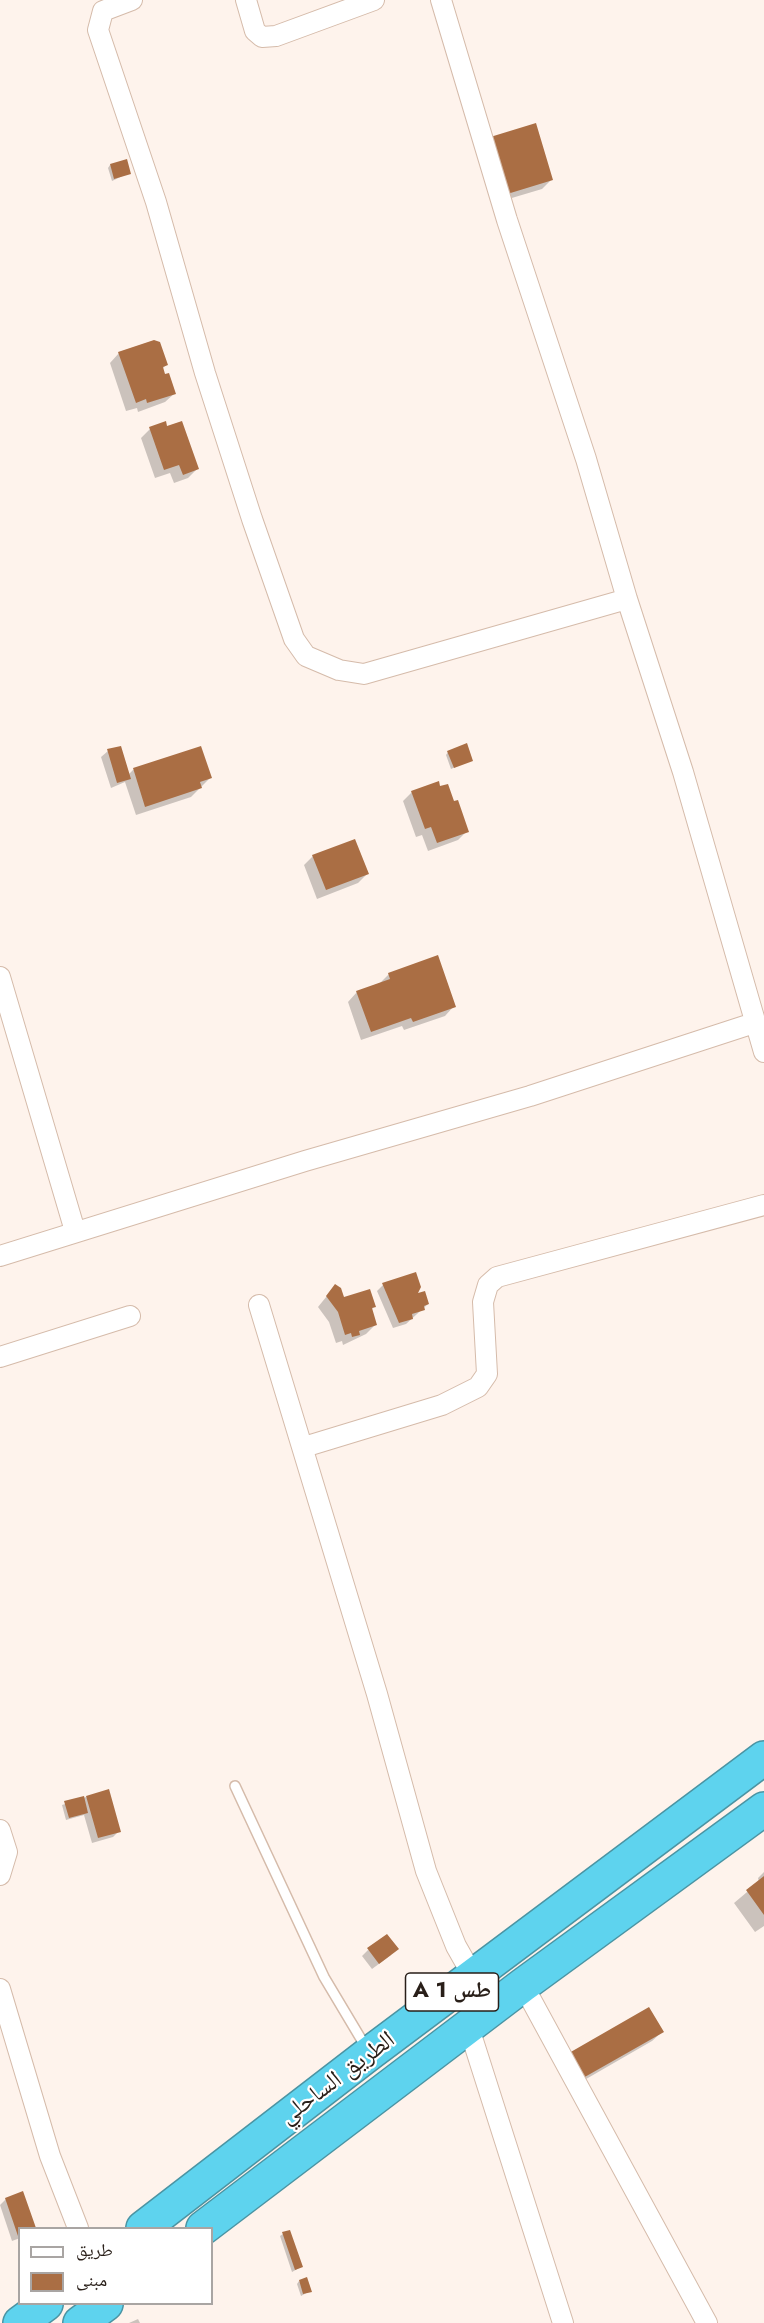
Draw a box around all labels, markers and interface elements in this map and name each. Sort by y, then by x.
road number: A 1 طس [406,1973,498,2011]
street label: الطريق الساحلي [275,2026,401,2132]
legend [18,2227,213,2305]
text: طريق [76,2237,113,2263]
text: مبنى [76,2267,107,2293]

